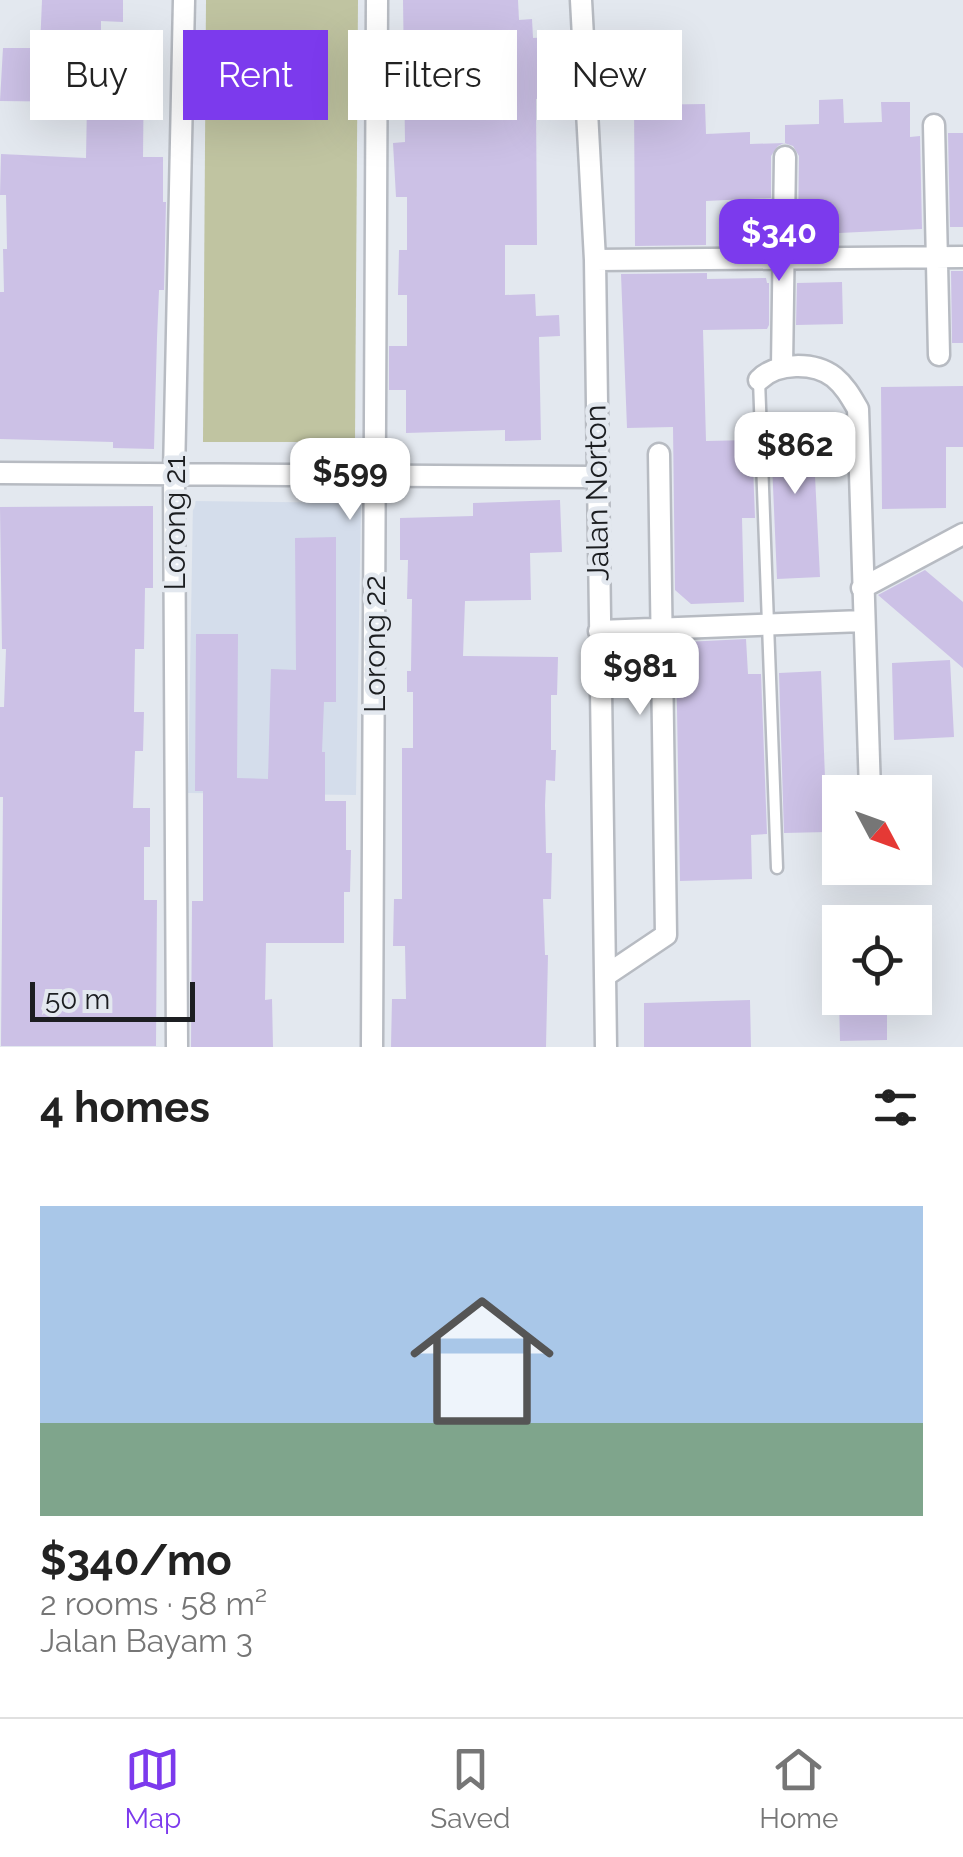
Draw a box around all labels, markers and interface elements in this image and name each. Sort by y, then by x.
chip: Buy [30,30,163,120]
chip: Rent [183,30,328,120]
chip: Filters [348,30,517,120]
chip: New [537,30,682,120]
pin: $340 [720,199,838,284]
text: $340 [741,213,817,250]
street label: Jalan Norton [577,404,616,582]
pin: $862 [736,412,854,497]
text: $862 [756,426,834,463]
pin: $599 [291,438,409,523]
text: $599 [312,452,388,489]
street label: Lorong 21 [157,455,192,591]
street label: Lorong 22 [357,575,392,713]
pin: $981 [581,633,699,718]
text: $981 [603,647,677,684]
north arrow [822,775,932,885]
map controls [822,775,932,1015]
button: locate [822,905,932,1015]
scale bar [30,977,195,1021]
text: 50 m [45,983,110,1016]
icon: filters [868,1080,923,1135]
text: 4 homes [40,1083,210,1132]
icon: home [392,1271,572,1451]
text: $340/mo [40,1536,232,1585]
text: 2 rooms · 58 m² [40,1585,267,1622]
text: Jalan Bayam 3 [40,1622,253,1659]
tab: Map [124,1742,181,1835]
tab: Saved [430,1742,510,1835]
tab: Home [759,1742,839,1835]

